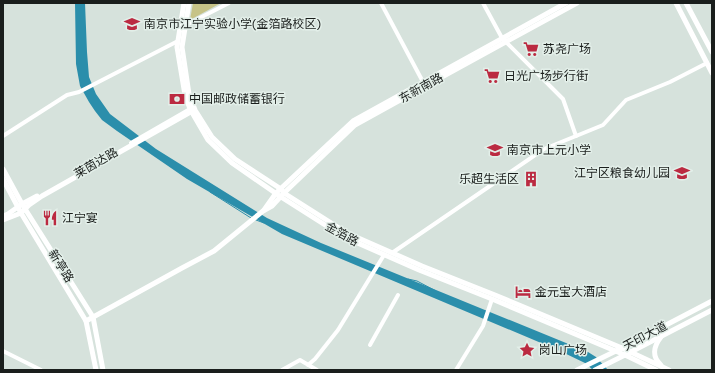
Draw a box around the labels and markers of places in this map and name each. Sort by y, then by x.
school or university icon: 南京市江宁实验小学(金箔路校区) [123,15,141,33]
place label: 南京市江宁实验小学(金箔路校区) [144,16,321,32]
supermarket icon: 苏尧广场 [522,40,540,58]
place label: 苏尧广场 [543,41,591,57]
supermarket icon: 日光广场步行街 [483,67,501,85]
place label: 日光广场步行街 [504,68,588,84]
bank icon: 中国邮政储蓄银行 [168,90,186,108]
place label: 中国邮政储蓄银行 [189,91,285,107]
school or university icon: 南京市上元小学 [486,141,504,159]
place label: 南京市上元小学 [507,142,591,158]
school or university icon: 江宁区粮食幼儿园 [673,164,691,182]
place label: 江宁区粮食幼儿园 [574,165,670,181]
building icon: 乐超生活区 [522,170,540,188]
place label: 乐超生活区 [459,171,519,187]
restaurant icon: 江宁宴 [41,209,59,227]
place label: 江宁宴 [62,210,98,226]
hotel icon: 金元宝大酒店 [514,283,532,301]
place label: 金元宝大酒店 [535,284,607,300]
place icon: 岗山广场 [518,341,536,359]
place label: 岗山广场 [539,342,587,358]

